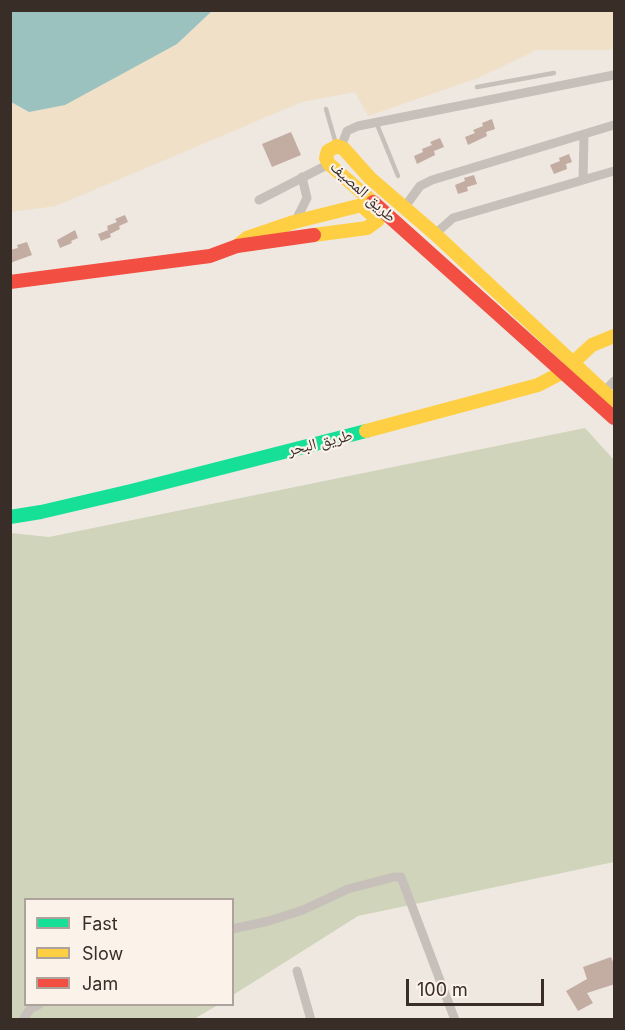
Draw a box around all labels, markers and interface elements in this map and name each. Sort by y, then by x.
street label: طريق المصيف [326,157,400,227]
street label: طريق البحر [286,426,354,460]
legend [24,898,234,1006]
text: Fast [82,913,118,934]
text: Slow [82,943,123,964]
scale bar [409,967,547,1005]
text: Jam [82,973,118,994]
text: 100 m [417,979,468,1000]

